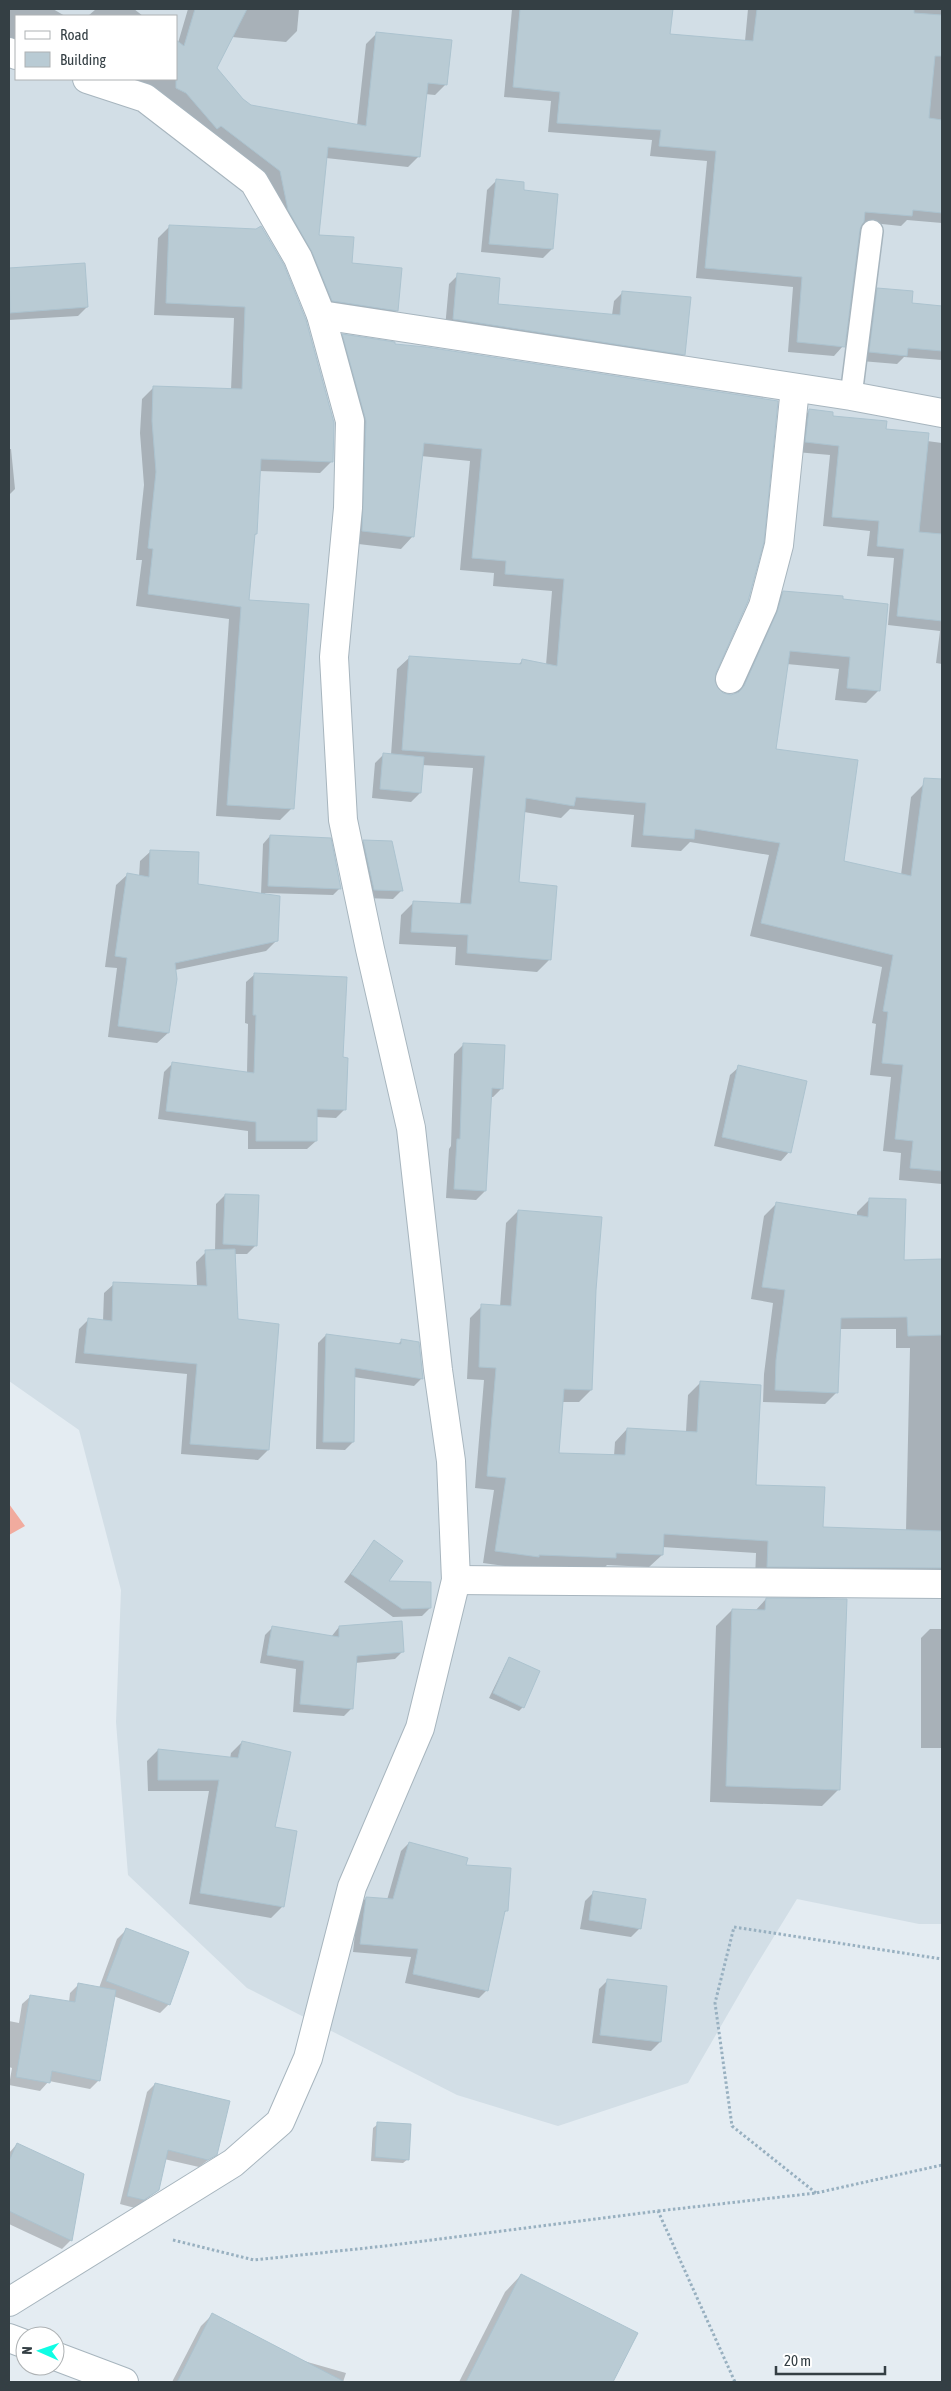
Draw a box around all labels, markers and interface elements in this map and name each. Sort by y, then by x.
legend [15,15,178,80]
text: Road [60,26,89,43]
text: Building [60,51,106,68]
north arrow [15,2326,65,2376]
scale bar [776,2344,885,2376]
text: N [19,2346,35,2355]
text: 20 m [784,2352,811,2369]

